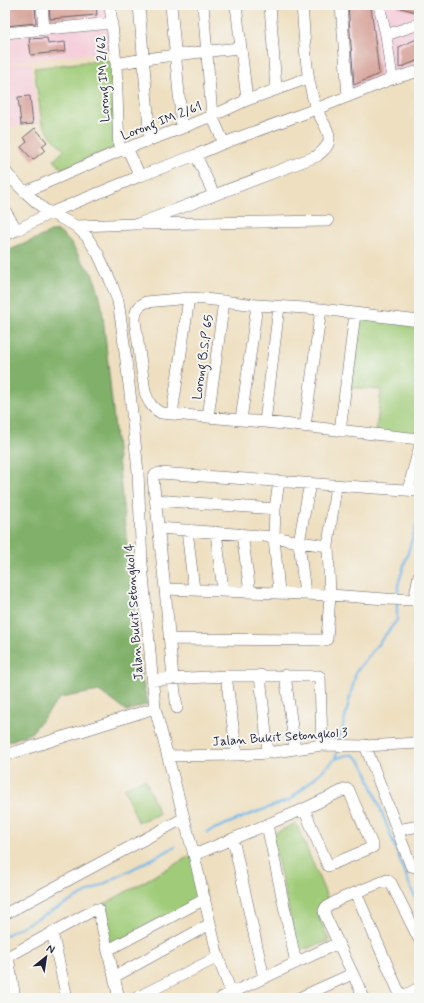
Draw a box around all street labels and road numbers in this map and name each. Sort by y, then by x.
street label: Lorong IM 2/62 [93,35,116,123]
street label: Lorong IM 2/61 [119,98,205,146]
street label: Lorong B.S.P 65 [189,313,220,401]
street label: Jalan Bukit Setongkol 4 [121,543,148,681]
street label: Jalan Bukit Setongkol 3 [212,724,348,751]

